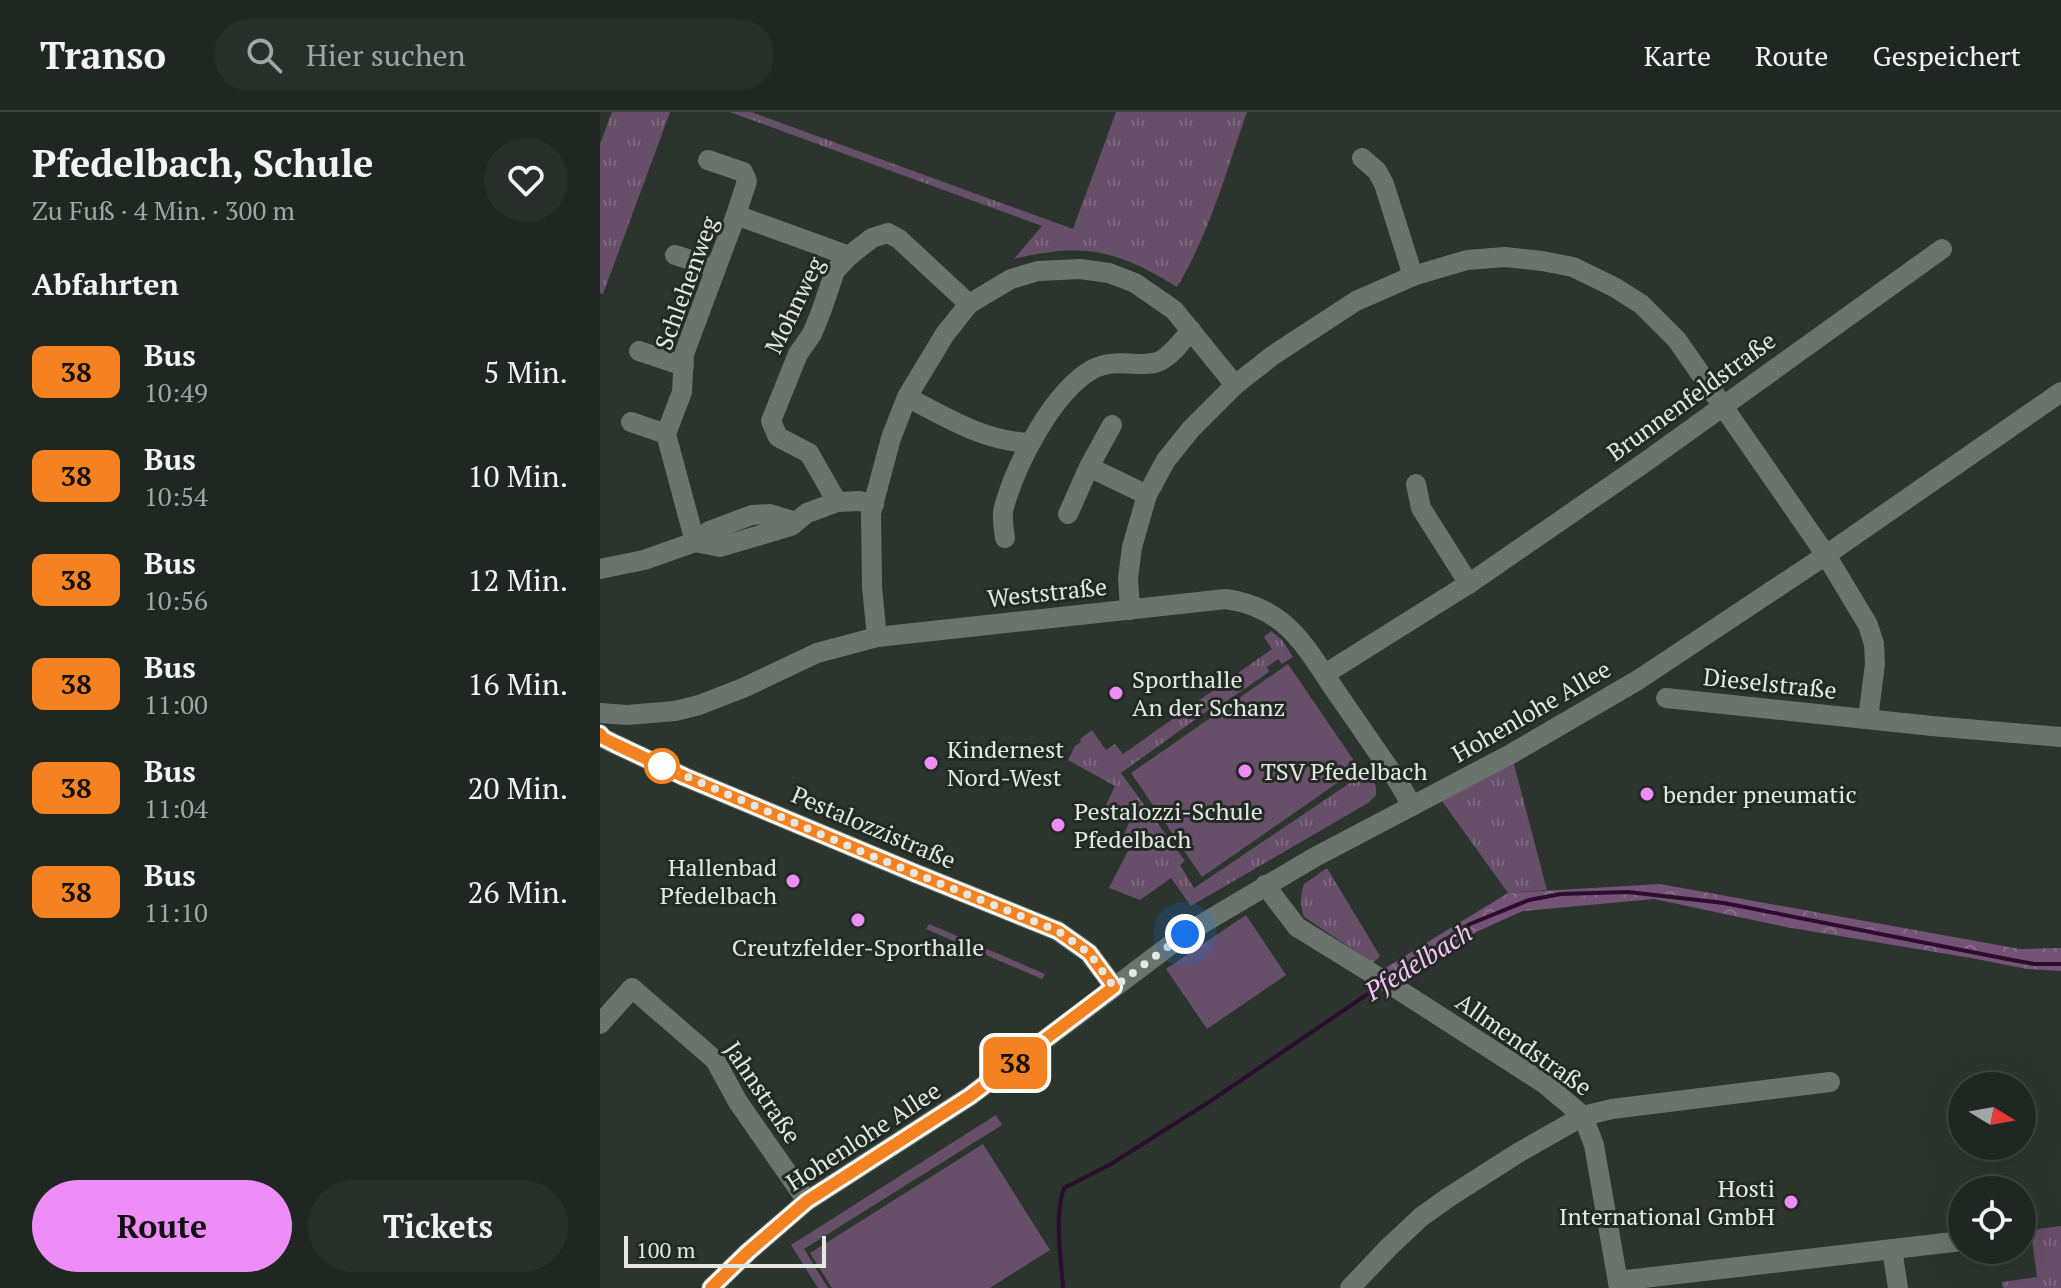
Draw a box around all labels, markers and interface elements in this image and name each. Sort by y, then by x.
search box [214,19,774,91]
text: Transo [40,30,166,80]
icon: search [242,33,286,77]
text: Hier suchen [306,35,465,75]
text: Karte [1644,37,1711,74]
text: Route [1755,37,1828,74]
text: Gespeichert [1872,37,2021,74]
text: Pfedelbach, Schule [32,138,373,188]
button: heart [484,138,568,222]
text: Zu Fuß · 4 Min. · 300 m [32,193,295,227]
street label: Schlehenweg [647,212,725,354]
street label: Mohnweg [757,251,831,359]
text: Abfahrten [32,264,179,304]
street label: Brunnenfeldstraße [1600,324,1782,468]
text: Bus [144,335,196,375]
text: 5 Min. [483,352,568,392]
text: 38 [60,353,92,390]
text: 10:49 [144,375,208,409]
text: Bus [144,439,196,479]
text: 10 Min. [468,456,568,496]
text: 38 [60,457,92,494]
text: 10:54 [144,479,208,513]
text: Bus [144,543,196,583]
text: 12 Min. [468,560,568,600]
text: 38 [60,561,92,598]
street label: Weststraße [986,570,1108,614]
text: 10:56 [144,583,208,617]
text: Bus [144,647,196,687]
street label: Hohenlohe Allee [1446,653,1616,769]
street label: Dieselstraße [1702,660,1838,706]
place label: Sporthalle An der Schanz [1132,663,1285,723]
text: 16 Min. [468,664,568,704]
text: 38 [60,665,92,702]
marker: Sporthalle An der Schanz [1107,684,1125,702]
text: 11:00 [144,687,208,721]
place label: Kindernest Nord-West [947,733,1064,793]
unlabelled marker [645,749,679,783]
text: Bus [144,751,196,791]
marker: Kindernest Nord-West [922,754,940,772]
place label: TSV Pfedelbach [1261,755,1428,787]
marker: TSV Pfedelbach [1236,762,1254,780]
text: 20 Min. [468,768,568,808]
text: 38 [60,769,92,806]
street label: Pestalozzistraße [787,778,961,876]
place label: bender pneumatic [1663,778,1857,810]
marker: bender pneumatic [1638,785,1656,803]
text: 11:04 [144,791,208,825]
place label: Pestalozzi-Schule Pfedelbach [1074,795,1263,855]
marker: Pestalozzi-Schule Pfedelbach [1049,816,1067,834]
place label: Hallenbad Pfedelbach [660,851,777,911]
text: Bus [144,855,196,895]
text: 26 Min. [468,872,568,912]
marker: Hallenbad Pfedelbach [784,872,802,890]
text: 38 [60,873,92,910]
text: 11:10 [144,895,208,929]
marker: Creutzfelder-Sporthalle [849,911,867,929]
your location [1165,914,1205,954]
water label: Pfedelbach [1357,915,1478,1008]
place label: Creutzfelder-Sporthalle [732,931,984,963]
street label: Allmendstraße [1450,985,1598,1103]
street label: Jahnstraße [717,1035,809,1149]
line badge: 38 [979,1037,1051,1089]
text: 38 [999,1044,1031,1081]
north arrow [1948,1072,2036,1160]
map controls [1948,1072,2036,1264]
street label: Hohenlohe Allee [780,1074,946,1198]
place label: Hosti International GmbH [1559,1172,1775,1232]
button: locate [1948,1176,2036,1264]
button: Route [32,1180,292,1272]
button: Tickets [308,1180,568,1272]
marker: Hosti International GmbH [1782,1193,1800,1211]
scale bar [624,1232,826,1268]
text: 100 m [636,1235,696,1264]

